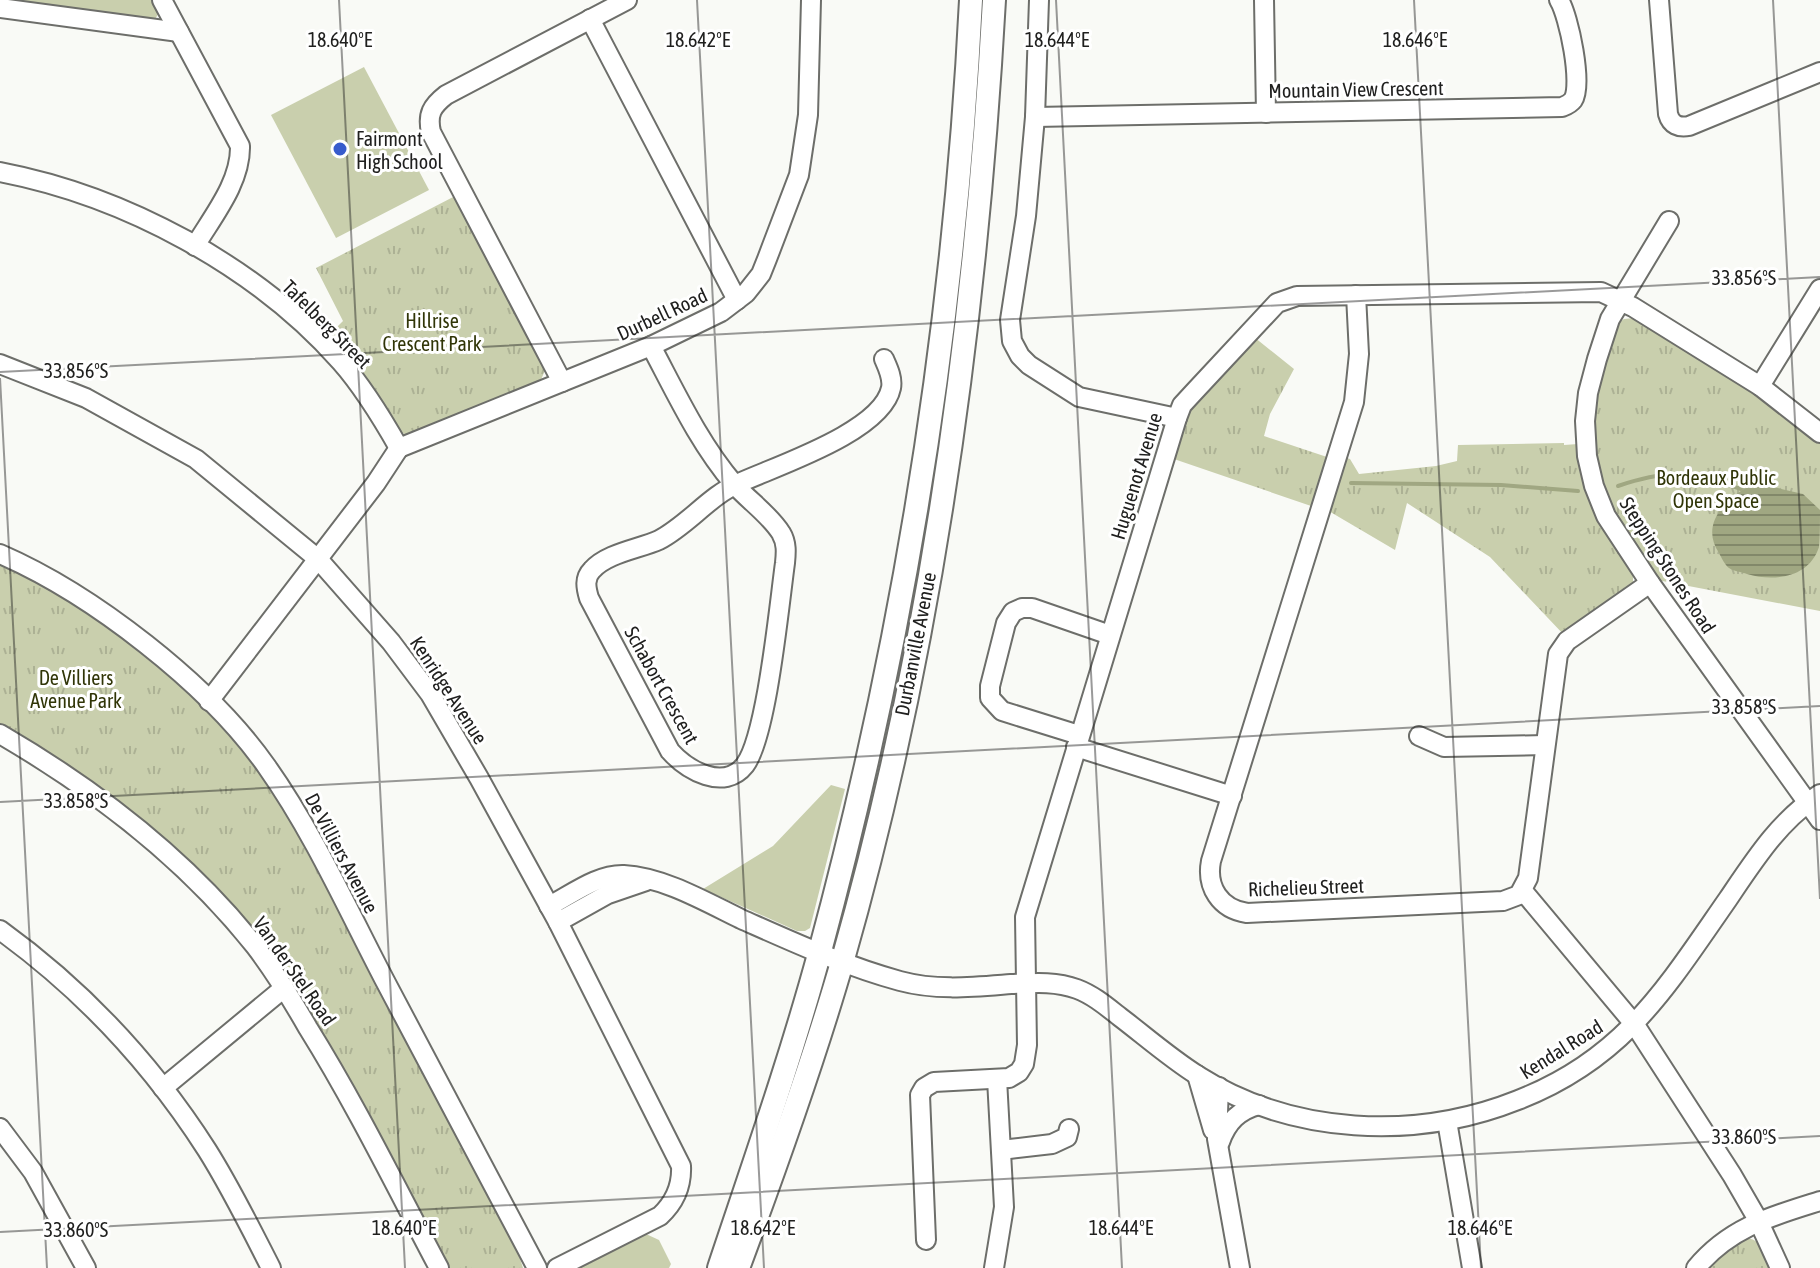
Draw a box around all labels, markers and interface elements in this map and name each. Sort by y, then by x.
text: 18.640°E [308,28,373,51]
text: 18.642°E [666,28,731,51]
text: 18.644°E [1025,28,1090,51]
text: 18.646°E [1383,28,1448,51]
street label: Mountain View Crescent [1268,76,1444,102]
place label: Fairmont High School [356,127,444,173]
marker: Fairmont High School [331,140,349,158]
text: 33.856°S [1712,266,1776,289]
street label: Tafelberg Street [278,275,376,373]
street label: Durbell Road [613,283,711,345]
park label: Hillrise Crescent Park [382,309,482,355]
text: 33.856°S [44,359,108,382]
street label: Huguenot Avenue [1106,410,1166,542]
park label: Bordeaux Public Open Space [1656,466,1776,512]
street label: Stepping Stones Road [1615,493,1721,637]
street label: Durbanville Avenue [890,570,940,718]
street label: Schabort Crescent [620,622,704,748]
street label: Kenridge Avenue [406,632,492,748]
park label: De Villiers Avenue Park [30,666,122,712]
text: 33.858°S [1712,695,1776,718]
text: 33.858°S [44,789,108,812]
street label: De Villiers Avenue [301,789,383,917]
street label: Richelieu Street [1248,873,1365,901]
street label: Van der Stel Road [249,912,341,1030]
street label: Kendal Road [1515,1015,1607,1083]
text: 33.860°S [1712,1125,1776,1148]
text: 18.640°E [372,1216,437,1239]
text: 18.642°E [731,1216,796,1239]
text: 18.644°E [1089,1216,1154,1239]
text: 18.646°E [1448,1216,1513,1239]
text: 33.860°S [44,1218,108,1241]

